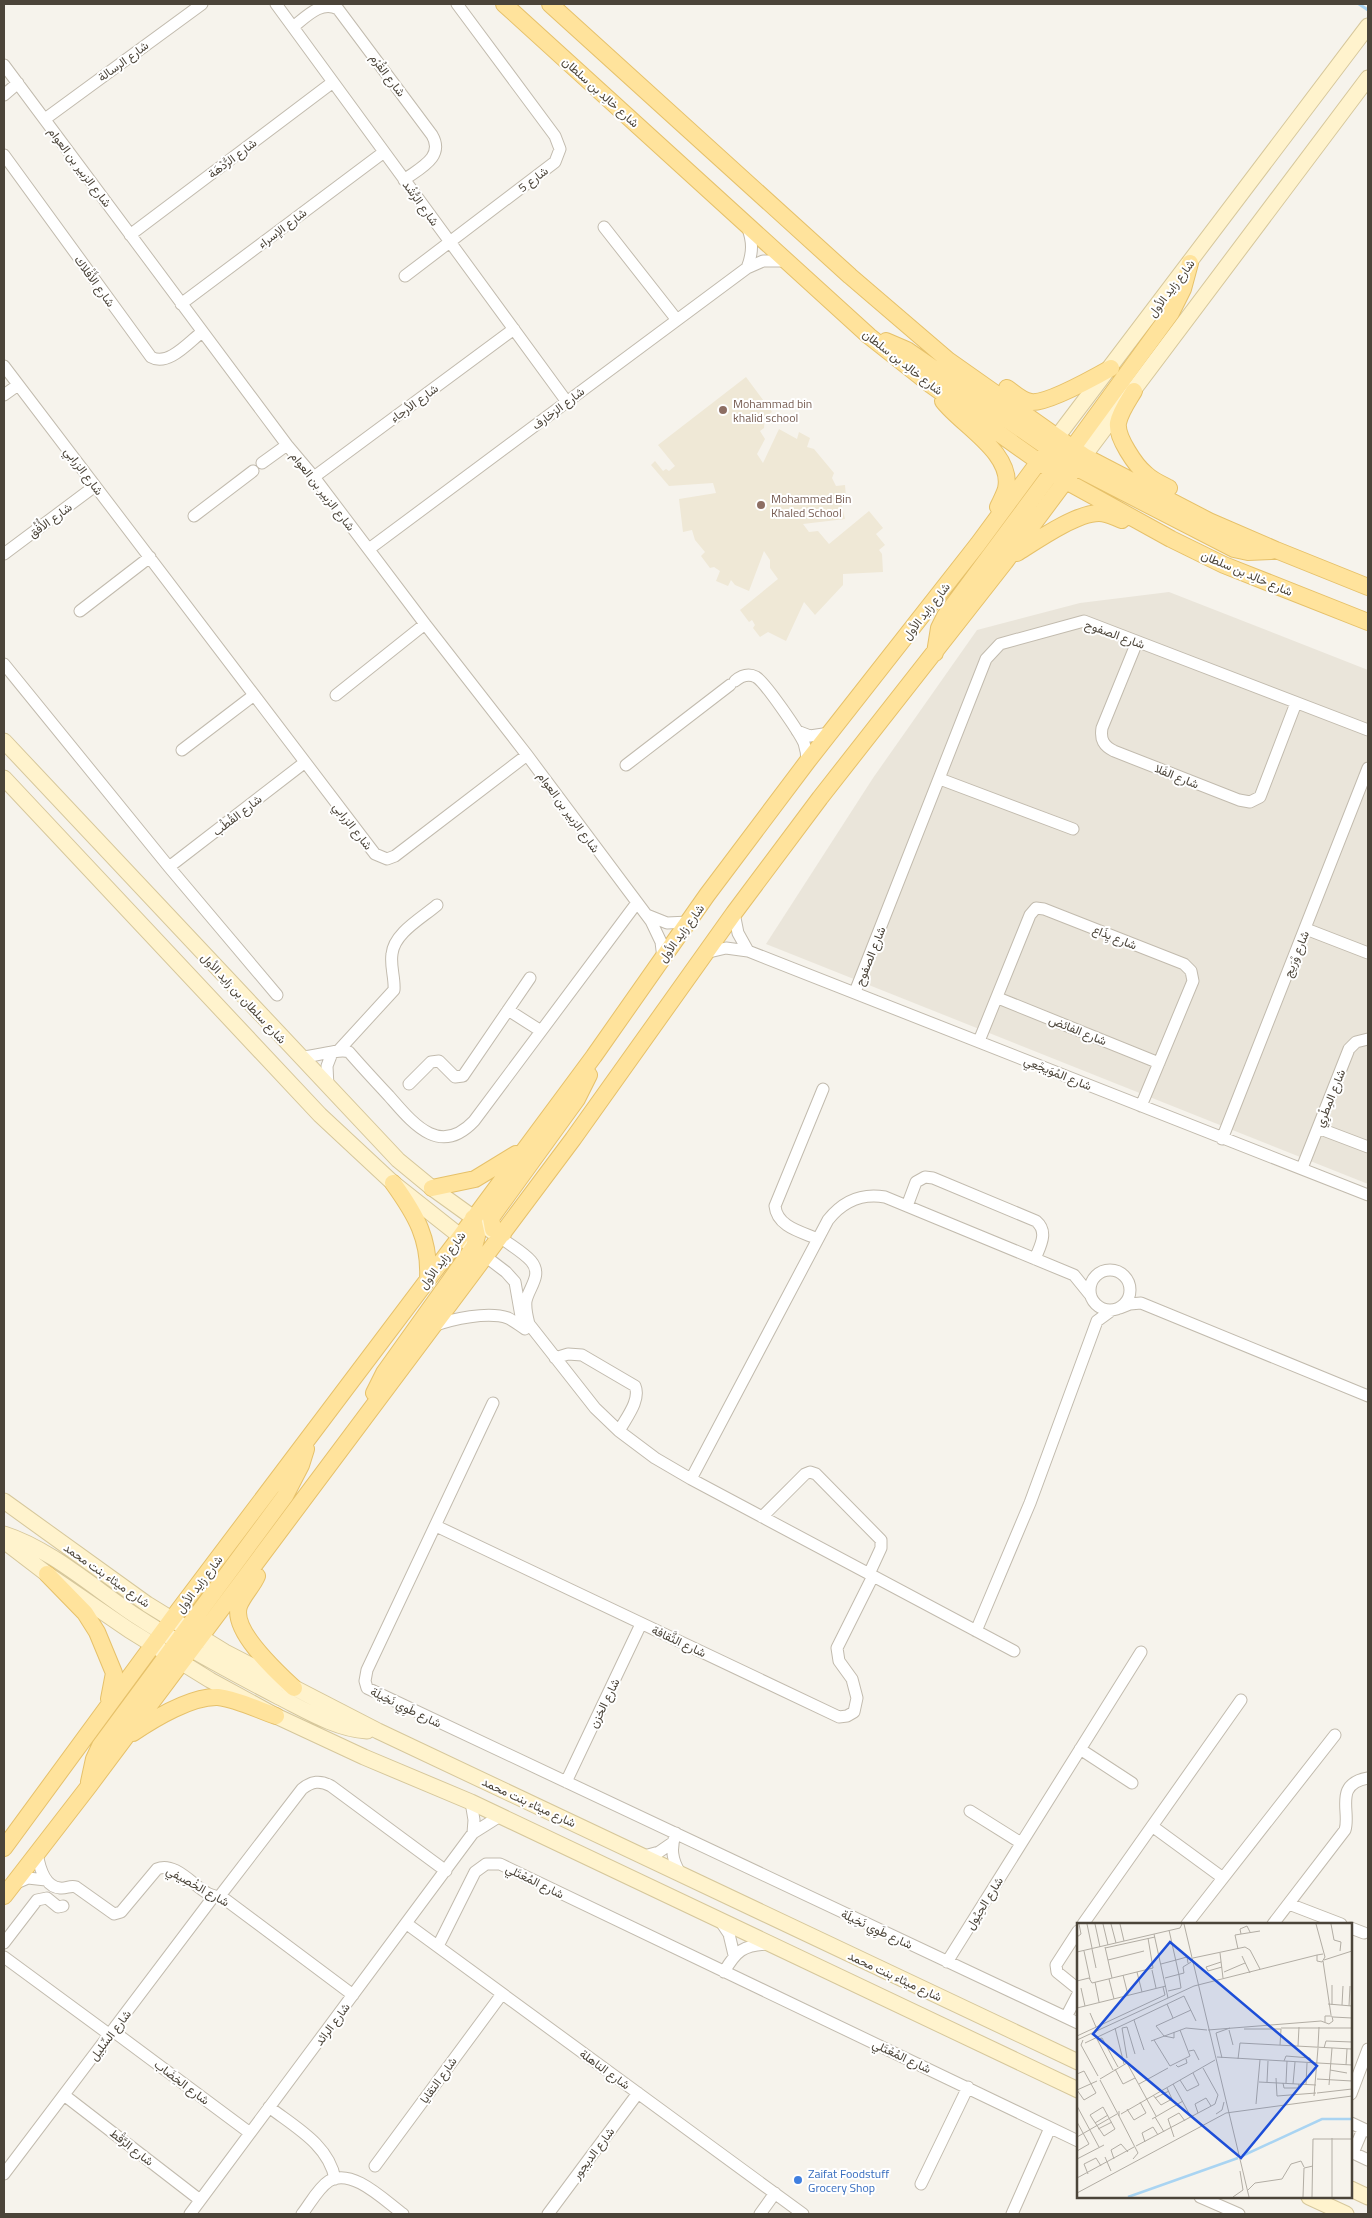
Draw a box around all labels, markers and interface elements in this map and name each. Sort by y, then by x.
street label: شارع الرسالة [94,36,152,86]
street label: شارع القُرْم [365,49,411,101]
street label: شارع خالِد بن سلطان [558,52,644,132]
street label: شارع الزبير بن العوام [43,123,117,211]
street label: شارع الرُّدْهَة [204,133,260,183]
street label: شارع 5 [514,161,552,197]
street label: شارع الرُّشْد [398,176,444,230]
street label: شارع الإسراء [253,203,311,253]
street label: شارع الأَفْلاك [70,251,120,311]
street label: شارع زايد الأول [1143,255,1199,321]
street label: شارع خالِد بن سلطان [859,324,947,400]
street label: شارع الأرجاء [386,379,442,427]
street label: شارع الزخارف [528,382,588,434]
place label: Mohammad bin khalid school [733,394,812,427]
marker: Mohammad bin khalid school [717,404,729,416]
street label: شارع الزرابي [59,443,108,500]
street label: شارع الزبير بن العوام [286,447,360,535]
place label: Mohammed Bin Khaled School [771,489,851,522]
street label: شارع الأُفُق [24,497,76,542]
marker: Mohammed Bin Khaled School [755,499,767,511]
street label: شارع خالِد بن سلطان [1198,545,1296,601]
street label: شارع زايد الأول [898,578,954,644]
street label: شارع الصفوح [1082,614,1148,654]
street label: شارع الفَلا [1152,759,1202,793]
street label: شارع الزبير بن العوام [533,768,605,856]
street label: شارع القُطُب [208,790,266,840]
street label: شارع الزرابي [327,798,378,855]
street label: شارع زايد الأول [653,900,709,966]
street label: شارع يِذَاع [1090,919,1140,955]
street label: شارع الصفوح [849,923,891,989]
street label: شارع وْرَيج [1278,928,1314,980]
street label: شارع سلطان بن زايد الأول [197,948,291,1048]
street label: شارع الفائض [1046,1010,1110,1050]
street label: شارع المُوَيجْعِي [1021,1051,1095,1096]
street label: شارع المِطْرِي [1310,1066,1351,1130]
street label: شارع زايد الأول [414,1227,470,1293]
street label: شارع ميثاء بنت محمد [60,1538,154,1612]
street label: شارع زايد الأول [171,1551,227,1617]
street label: شارع الثَّقافة [649,1620,709,1662]
street label: شارع الخزن [584,1675,624,1731]
street label: شارع طَوِي نَخِيلَة [367,1682,445,1733]
street label: شارع ميثاء بنت محمد [479,1772,579,1832]
street label: شارع المُعْتَلي [502,1859,567,1904]
street label: شارع الخْصِيفي [162,1861,233,1912]
street label: شارع الحِيُول [960,1873,1008,1933]
street label: شارع طَوِي نَخِيلَة [838,1904,916,1955]
inset map [1077,1923,1352,2198]
street label: شارع ميثاء بنت محمد [845,1946,945,2006]
street label: شارع الرائد [309,1998,355,2050]
street label: شارع السِّلِيل [84,2005,136,2065]
street label: شارع المُعْتَلي [869,2034,935,2079]
street label: شارع الناهلة [576,2044,634,2094]
street label: شارع التقايا [415,2053,461,2107]
street label: شارع الخِضَاب [150,2055,214,2109]
street label: شارع الديجور [567,2123,619,2184]
street label: شارع الرَّقْط [106,2124,158,2170]
place label: Zaifat Foodstuff Grocery Shop [808,2164,889,2197]
marker: Zaifat Foodstuff Grocery Shop [792,2174,804,2186]

